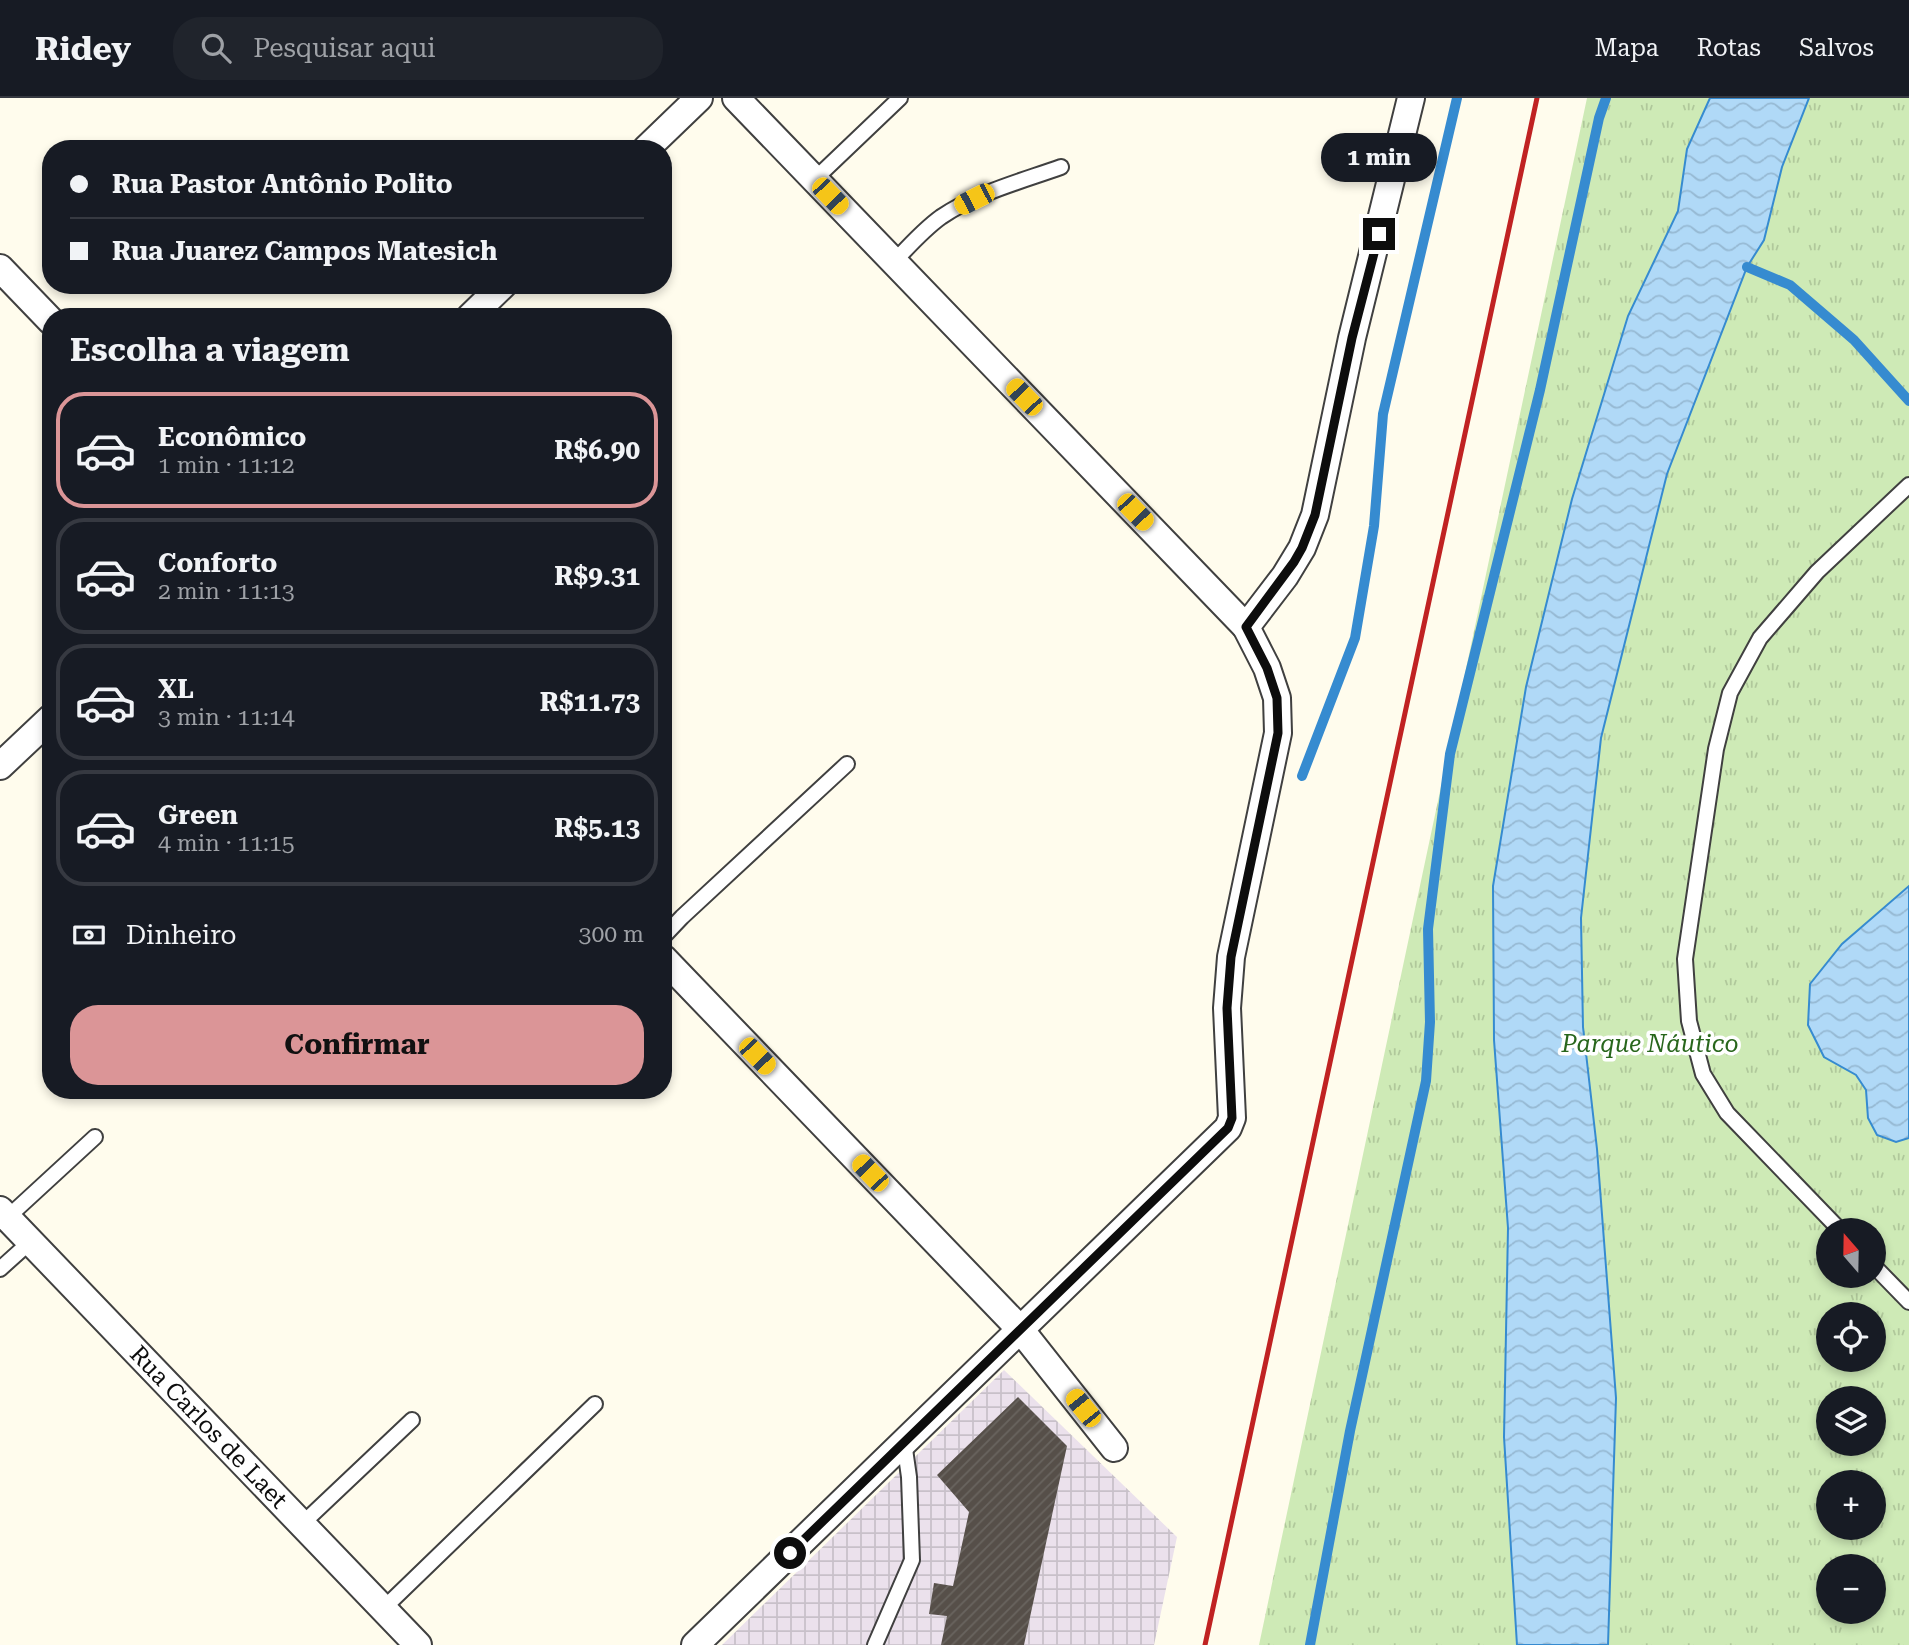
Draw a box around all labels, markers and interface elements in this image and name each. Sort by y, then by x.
search box [173,17,663,80]
text: Ridey [35,29,131,68]
icon: search [197,29,235,67]
text: Pesquisar aqui [253,33,435,63]
text: Mapa [1595,34,1659,62]
text: Rotas [1697,34,1761,62]
text: Salvos [1799,34,1874,62]
callout: 1 min [1321,132,1437,181]
text: 1 min [1347,144,1411,171]
text: Rua Pastor Antônio Polito [112,169,453,199]
car [808,174,853,218]
car [951,180,998,218]
route end [1363,218,1395,250]
text: Rua Juarez Campos Matesich [112,236,497,266]
text: Escolha a viagem [70,331,350,369]
car [1002,375,1047,419]
icon: car [74,419,137,482]
text: Econômico [158,422,306,452]
text: R$6.90 [554,435,640,465]
text: 1 min · 11:12 [158,452,295,479]
car [1113,490,1158,534]
icon: car [74,545,137,608]
text: Conforto [158,548,277,578]
text: R$9.31 [554,561,640,591]
text: 2 min · 11:13 [158,578,295,605]
icon: car [74,671,137,734]
text: XL [158,674,194,704]
text: R$11.73 [540,687,640,717]
text: 3 min · 11:14 [158,704,295,731]
icon: car [74,797,137,860]
text: Green [158,800,238,830]
text: R$5.13 [554,813,640,843]
text: 4 min · 11:15 [158,830,295,857]
icon: cash [70,916,108,954]
text: Dinheiro [126,920,237,950]
text: 300 m [579,921,644,948]
button: Confirmar [70,1005,644,1085]
park label: Parque Náutico [1560,1030,1739,1058]
car [735,1034,780,1078]
car [848,1151,893,1195]
north arrow [1816,1218,1886,1288]
map controls [1816,1218,1886,1624]
button: locate [1816,1302,1886,1372]
street label: Rua Carlos de Laet [124,1340,293,1514]
car [1062,1385,1105,1431]
button: layers [1816,1386,1886,1456]
button: + [1816,1470,1886,1540]
route start [774,1537,806,1569]
button: − [1816,1554,1886,1624]

